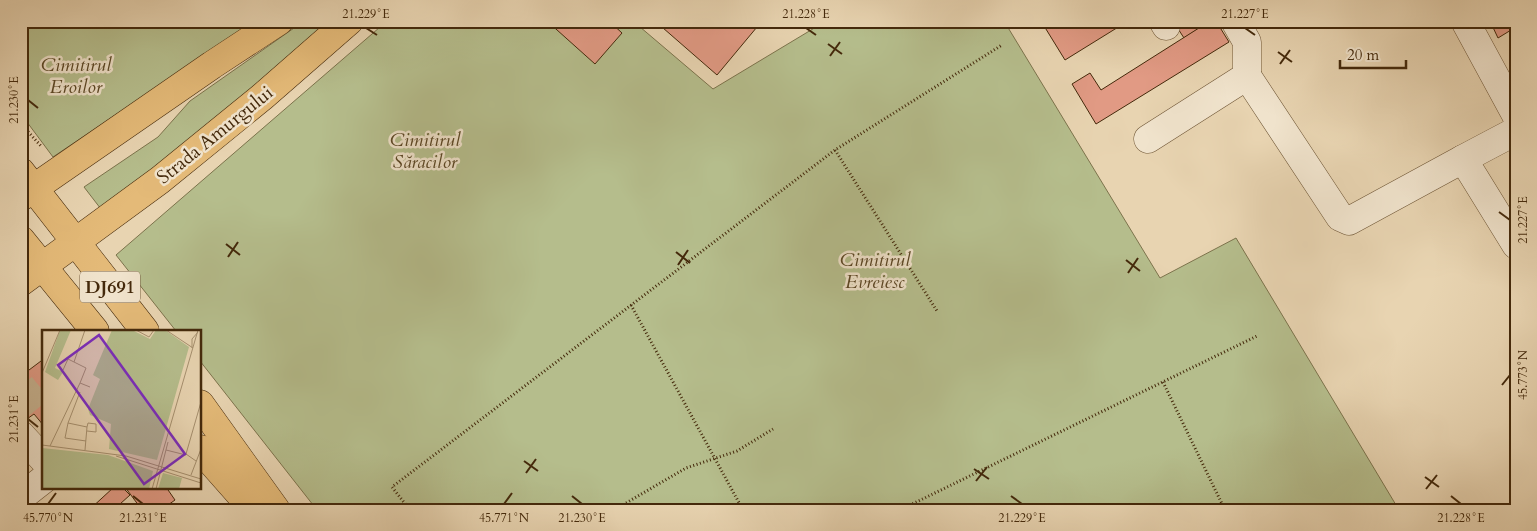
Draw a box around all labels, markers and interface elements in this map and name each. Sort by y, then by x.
text: 21.229°E [342,6,390,22]
text: 21.228°E [782,6,830,22]
text: 21.227°E [1221,6,1269,22]
scale bar [1340,38,1406,70]
text: 20 m [1347,45,1379,65]
park label: Cimitirul Eroilor [41,52,112,100]
text: 21.230°E [6,76,22,124]
street label: Strada Amurgului [151,80,279,190]
park label: Cimitirul Săracilor [390,127,461,175]
text: 21.227°E [1515,196,1531,244]
park label: Cimitirul Evreiesc [840,247,911,295]
road number: DJ691 [80,272,140,302]
inset map [42,330,201,488]
text: 45.773°N [1515,349,1531,400]
text: 21.231°E [6,395,22,443]
text: 45.770°N [23,510,74,526]
text: 21.231°E [119,510,167,526]
text: 45.771°N [479,510,530,526]
text: 21.230°E [558,510,606,526]
text: 21.229°E [998,510,1046,526]
text: 21.228°E [1437,510,1485,526]

